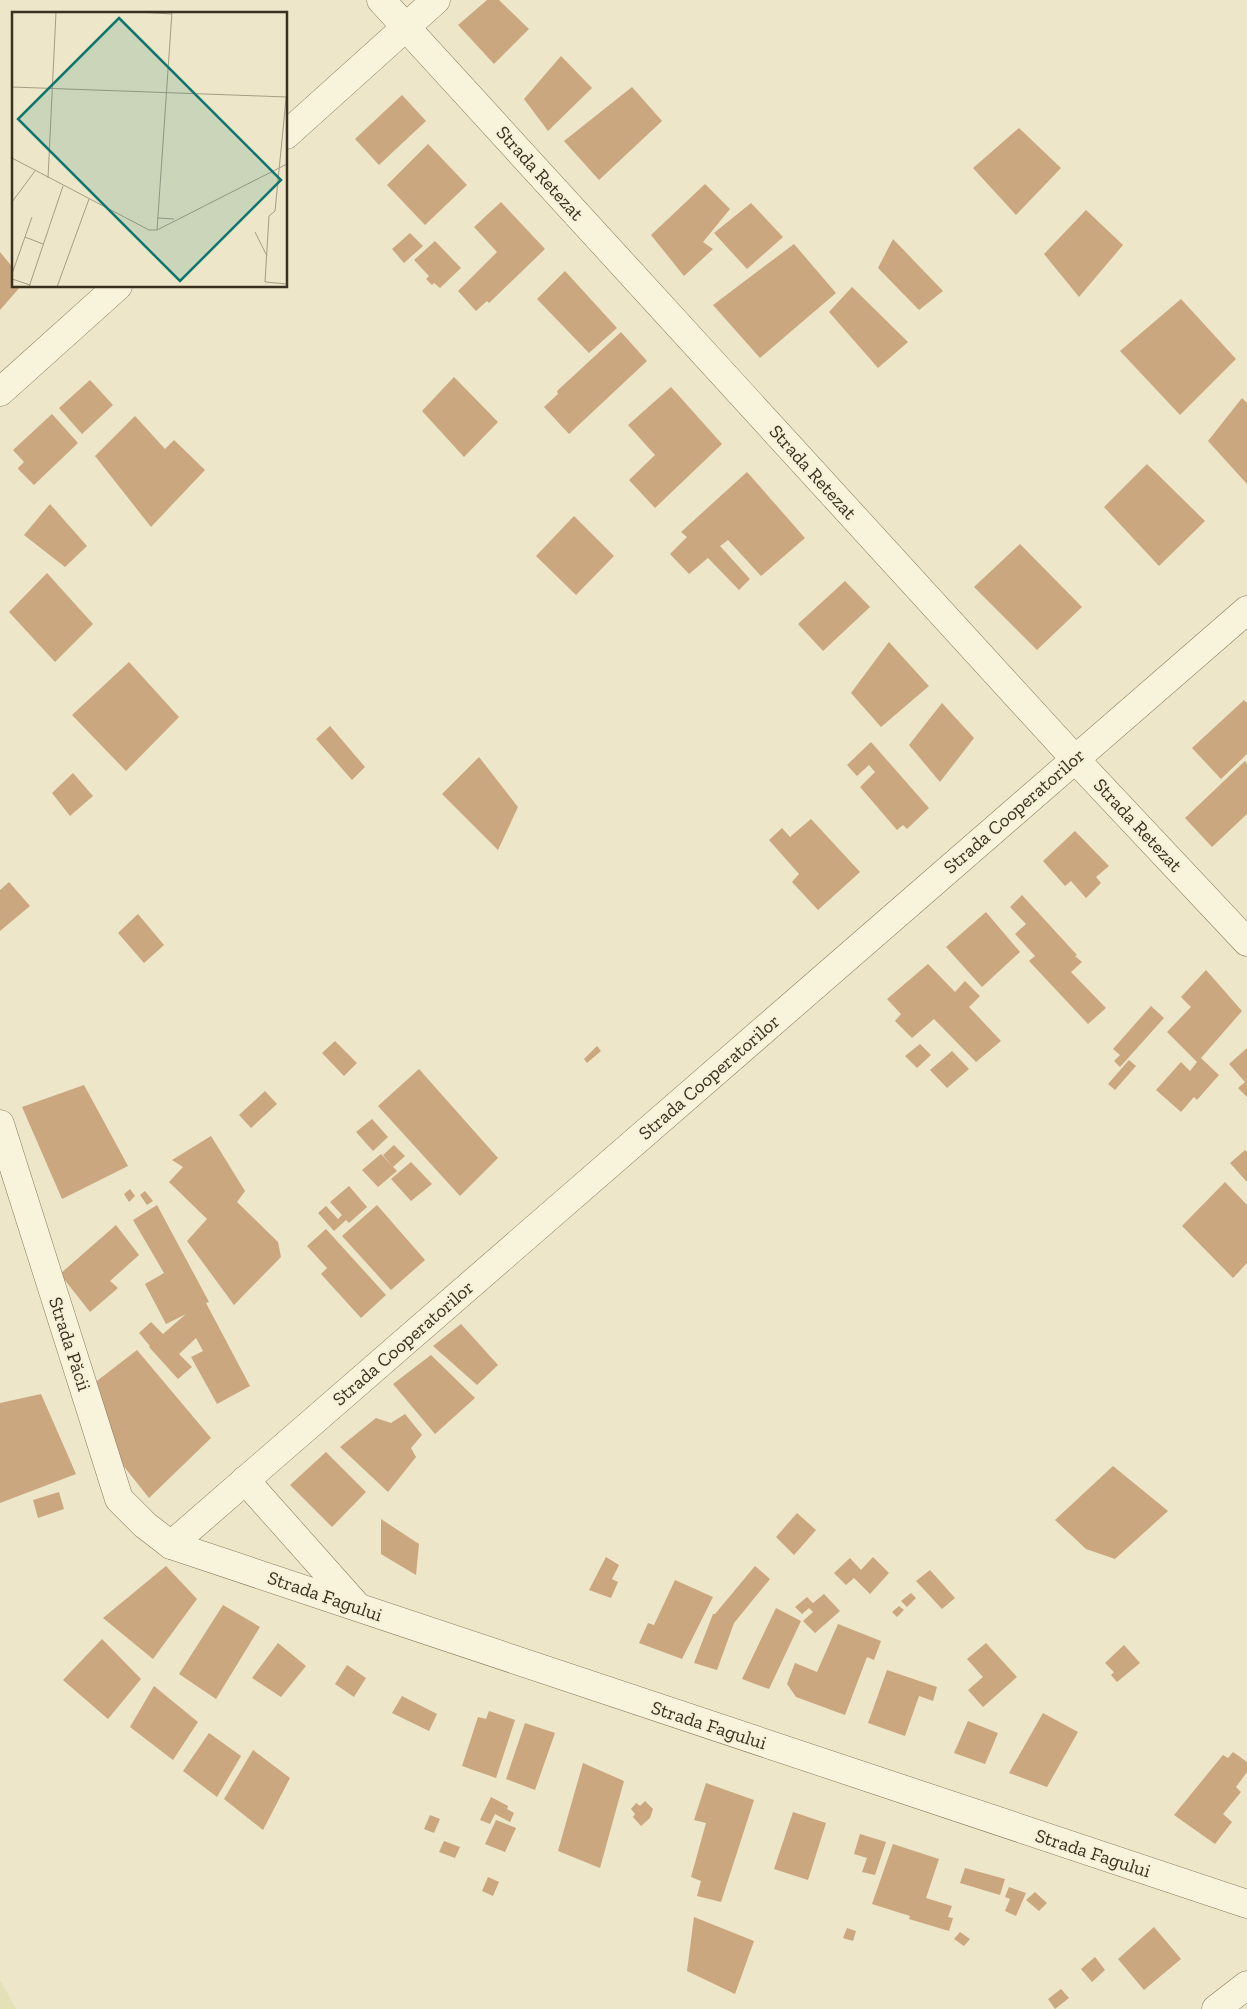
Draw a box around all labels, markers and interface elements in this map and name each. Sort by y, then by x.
inset map [12,12,288,288]
street label: Strada Retezat [491,121,589,225]
street label: Strada Retezat [764,420,862,524]
street label: Strada Cooperatorilor [939,743,1089,879]
street label: Strada Retezat [1089,773,1187,877]
street label: Strada Cooperatorilor [634,1009,784,1145]
street label: Strada Cooperatorilor [328,1275,478,1411]
street label: Strada Păcii [44,1294,96,1394]
street label: Strada Fagului [265,1566,385,1626]
street label: Strada Fagului [648,1696,770,1754]
street label: Strada Fagului [1032,1824,1154,1882]

